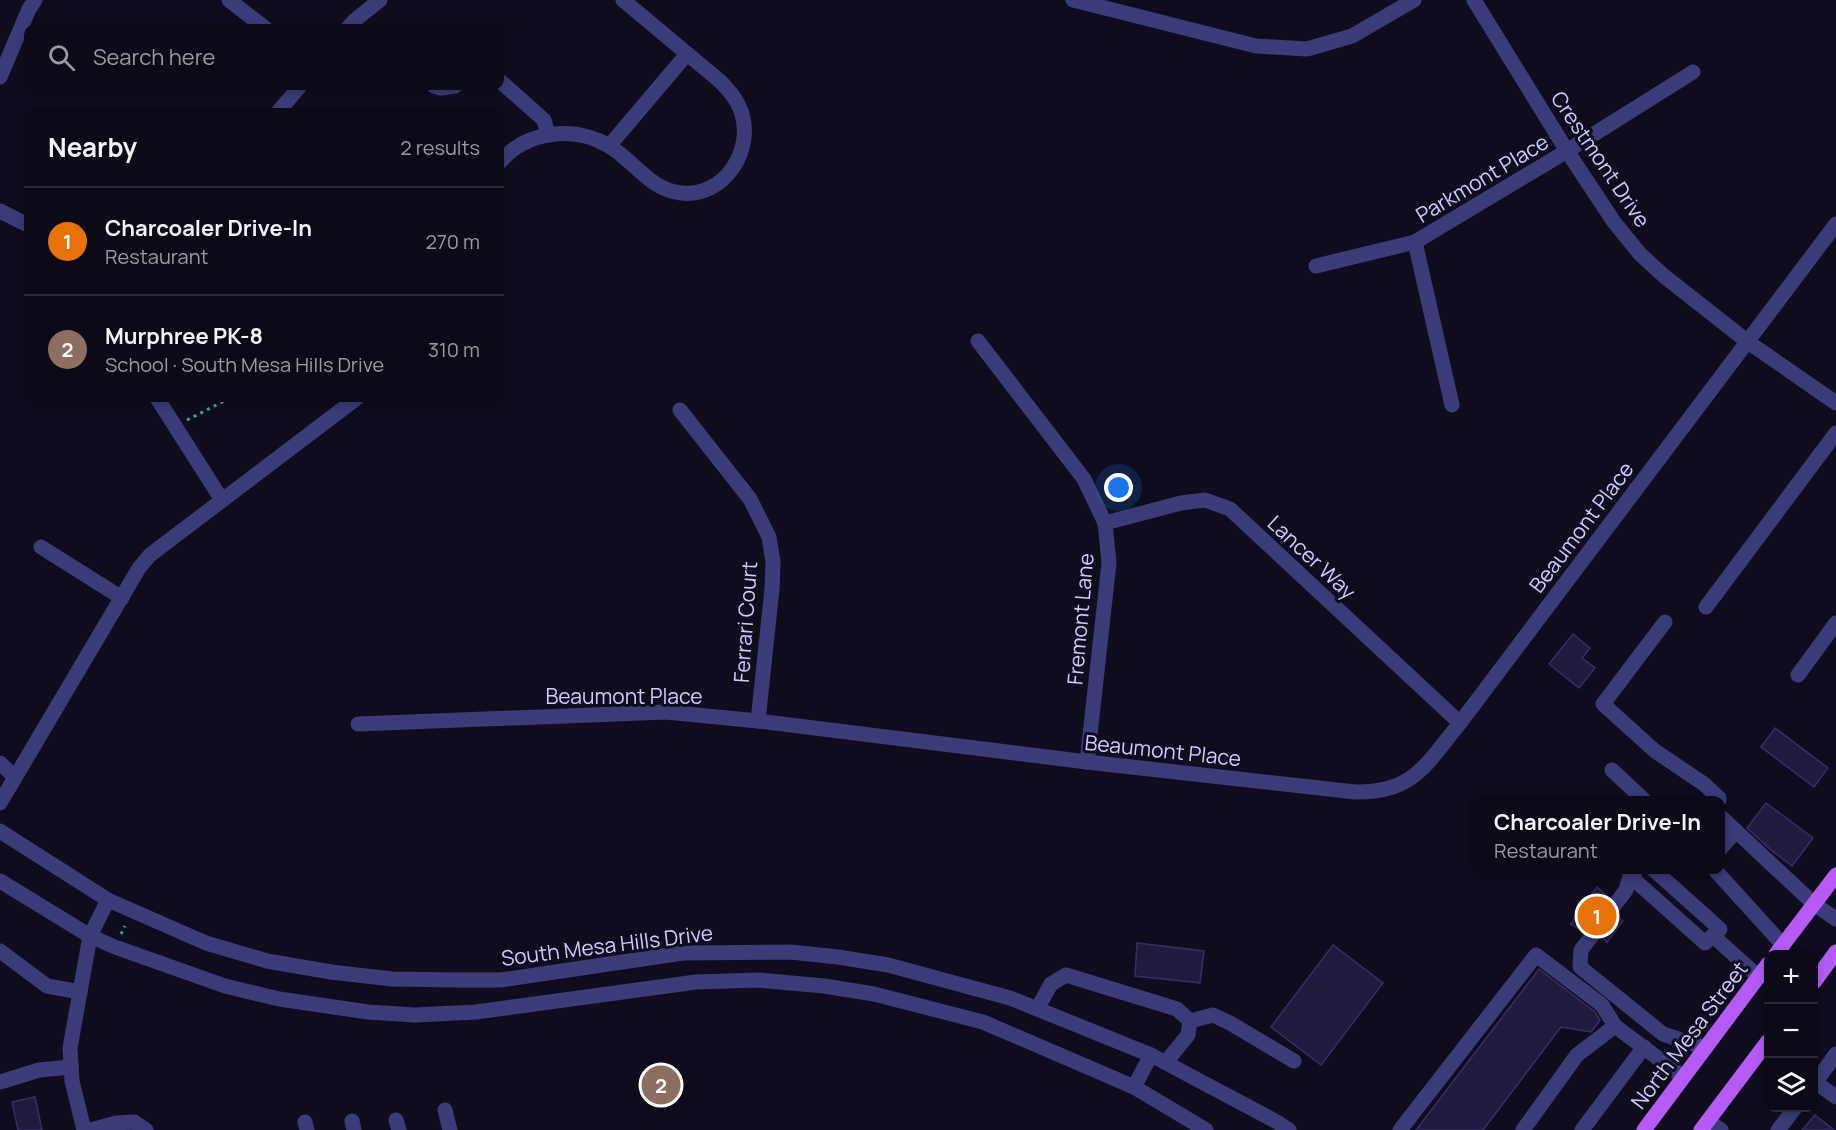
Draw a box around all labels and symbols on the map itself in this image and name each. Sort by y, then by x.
street label: Crestmont Drive [1545,85,1657,233]
street label: Parkmont Place [1411,127,1553,229]
street label: Beaumont Place [1523,456,1639,598]
your location [1104,473,1133,502]
street label: Lancer Way [1262,509,1362,605]
street label: Fremont Lane [1060,552,1100,686]
street label: Ferrari Court [727,560,763,684]
street label: Beaumont Place [545,682,703,710]
street label: Beaumont Place [1083,728,1243,772]
pin: 1 [1578,894,1616,938]
street label: South Mesa Hills Drive [500,918,714,972]
street label: North Mesa Street [1624,956,1754,1114]
pin: 2 [642,1062,680,1108]

